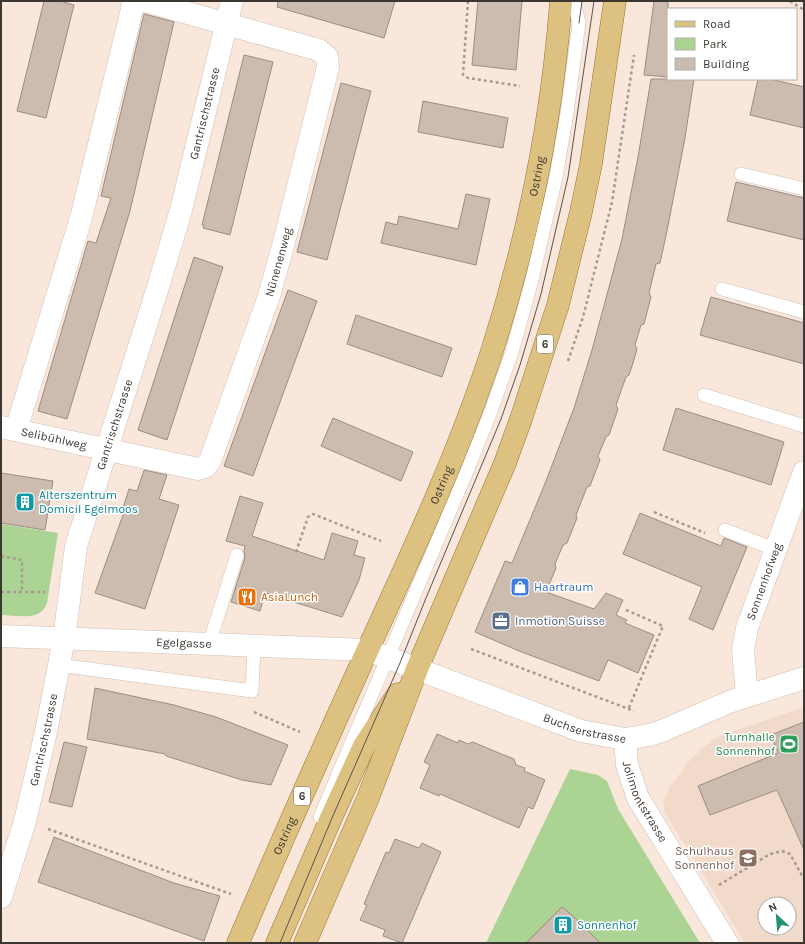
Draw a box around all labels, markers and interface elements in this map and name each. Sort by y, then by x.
legend [667,8,797,80]
text: Road [703,17,731,31]
text: Park [703,37,728,51]
text: Building [703,57,750,71]
street label: Gantrischstrasse [187,66,223,161]
street label: Ostring [526,155,548,197]
street label: Nünenenweg [262,226,294,298]
road number: 6 [537,335,553,353]
street label: Gantrischstrasse [94,377,135,472]
street label: Selibühlweg [20,424,88,452]
street label: Ostring [427,464,456,507]
place label: Alterszentrum Domicil Egelmoos [39,488,138,516]
building icon: Alterszentrum Domicil Egelmoos [14,491,36,513]
street label: Sonnenhofweg [743,541,785,622]
shop icon: Haartraum [509,576,531,598]
place label: Haartraum [534,580,594,594]
restaurant icon: AsiaLunch [236,586,258,608]
place label: AsiaLunch [261,590,318,604]
office icon: Inmotion Suisse [490,610,512,632]
place label: Inmotion Suisse [515,614,605,628]
street label: Egelgasse [156,635,212,651]
street label: Gantrischstrasse [26,692,60,787]
street label: Buchserstrasse [541,710,627,746]
place label: Turnhalle Sonnenhof [715,730,776,758]
sports icon: Turnhalle Sonnenhof [778,733,800,755]
street label: Jolimontstrasse [620,761,670,845]
road number: 6 [294,787,310,805]
street label: Ostring [270,814,299,857]
place label: Schulhaus Sonnenhof [674,844,735,872]
school or university icon: Schulhaus Sonnenhof [737,847,759,869]
north arrow [757,896,797,936]
text: N [766,900,779,915]
building icon: Sonnenhof [552,914,574,936]
place label: Sonnenhof [577,918,638,932]

